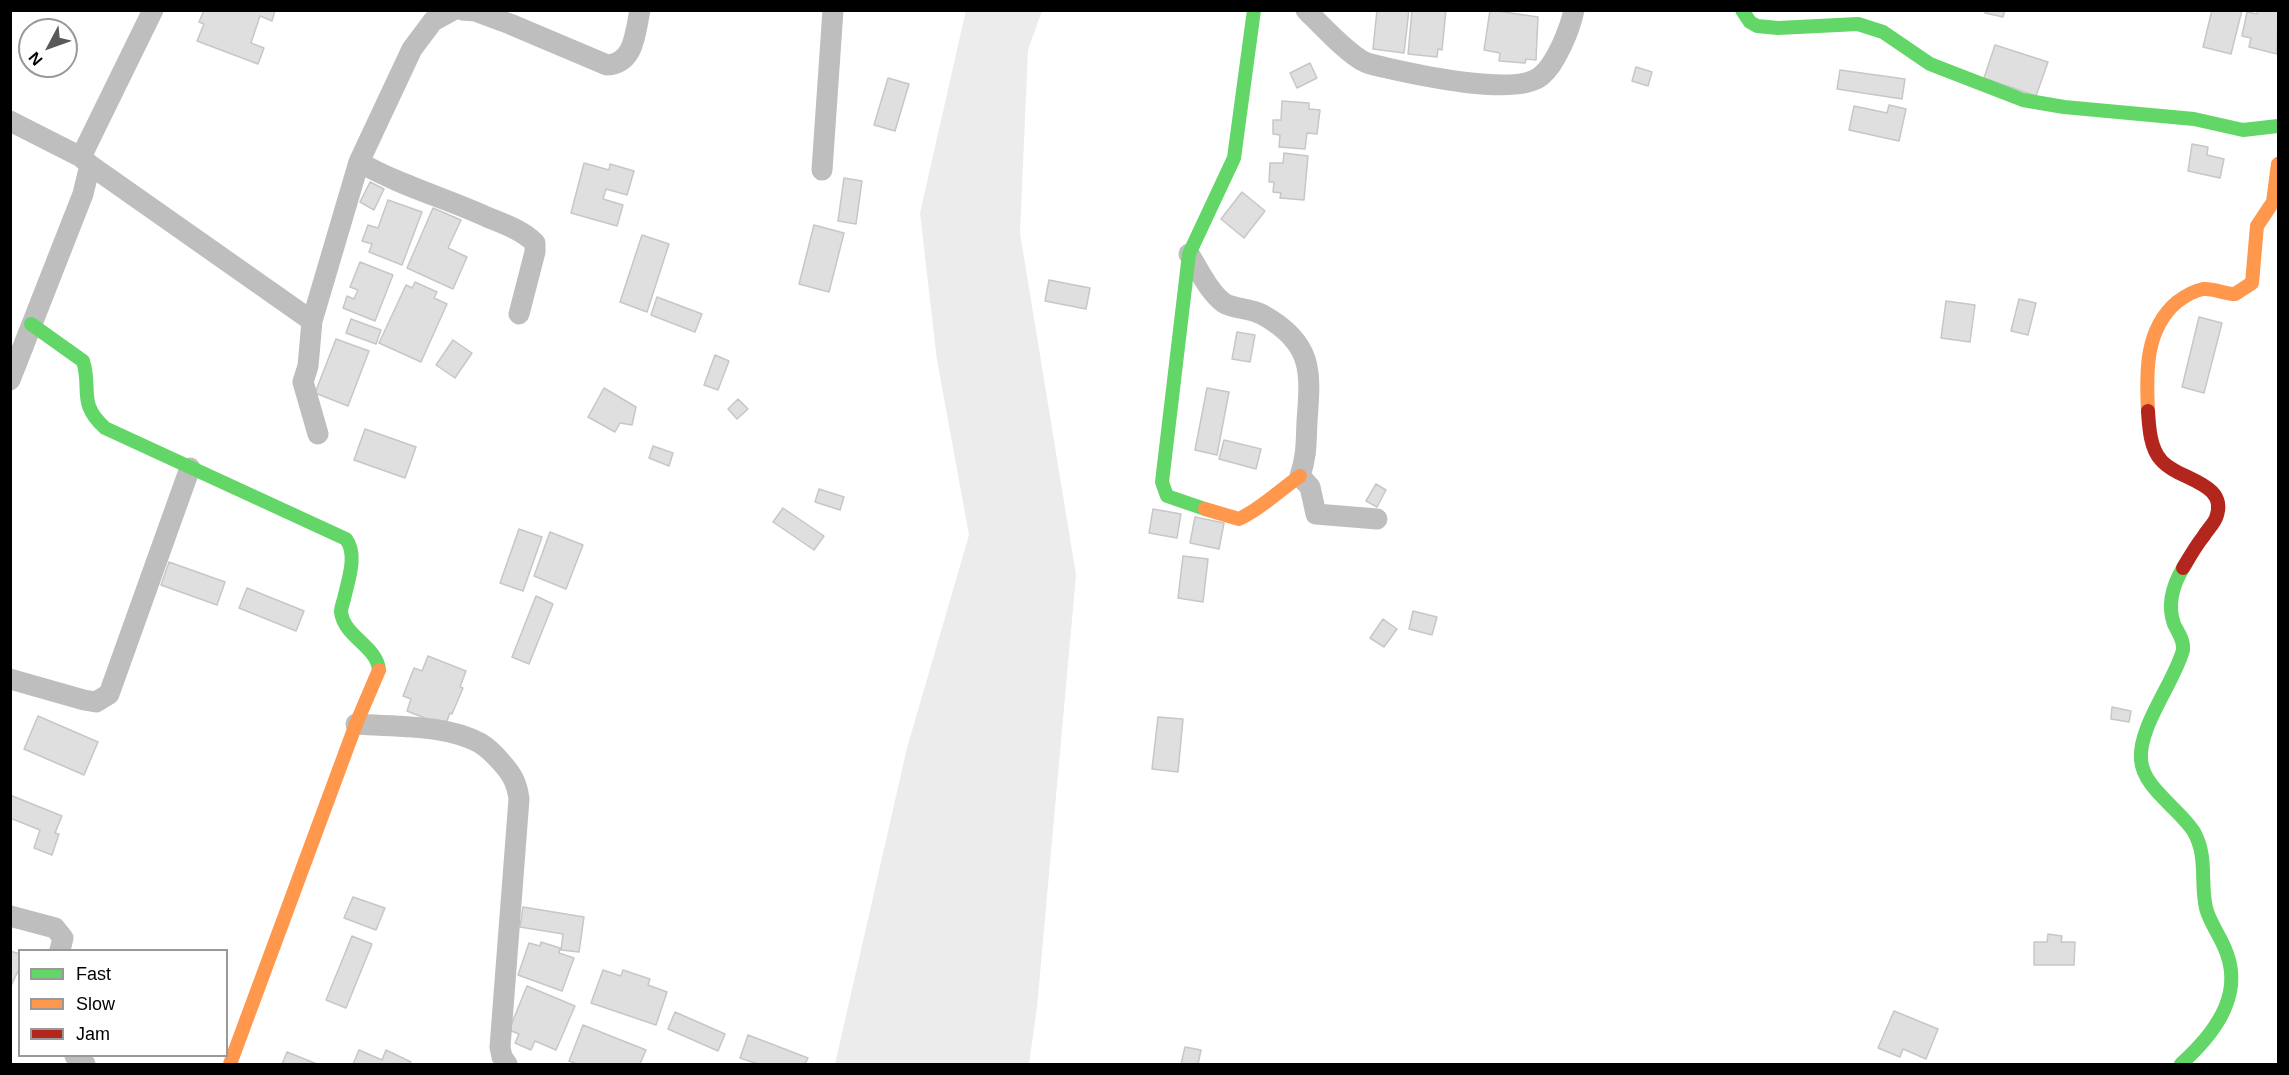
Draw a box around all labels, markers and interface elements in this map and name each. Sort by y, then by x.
north arrow [18,18,78,78]
text: N [25,49,46,69]
legend [18,949,228,1057]
text: Fast [76,964,111,984]
text: Slow [76,994,115,1014]
text: Jam [76,1024,110,1044]

